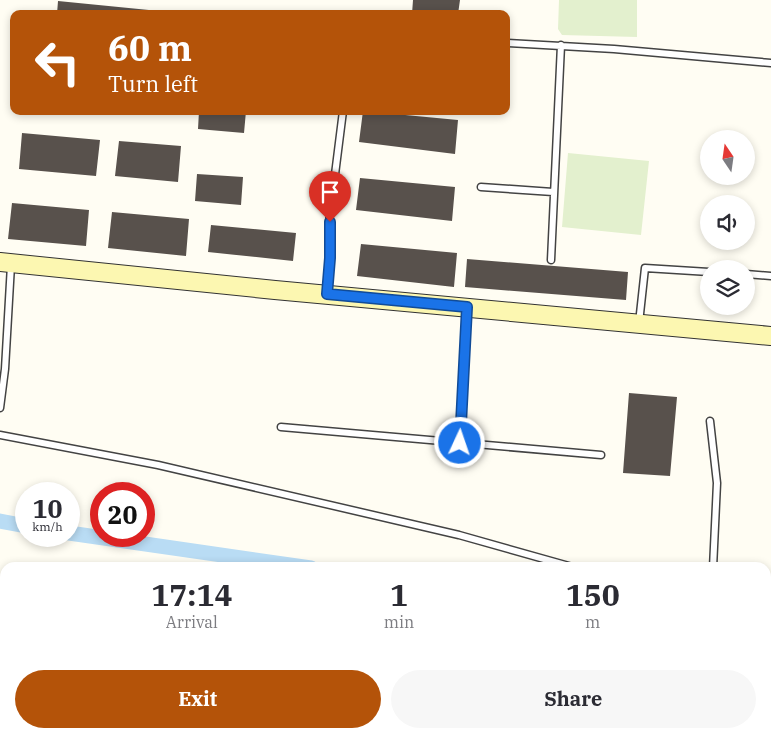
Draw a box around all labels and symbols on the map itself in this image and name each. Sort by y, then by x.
north arrow [700,130,755,185]
pin [309,171,351,222]
position arrow [433,416,485,468]
speed limit sign: 20 [90,482,155,547]

